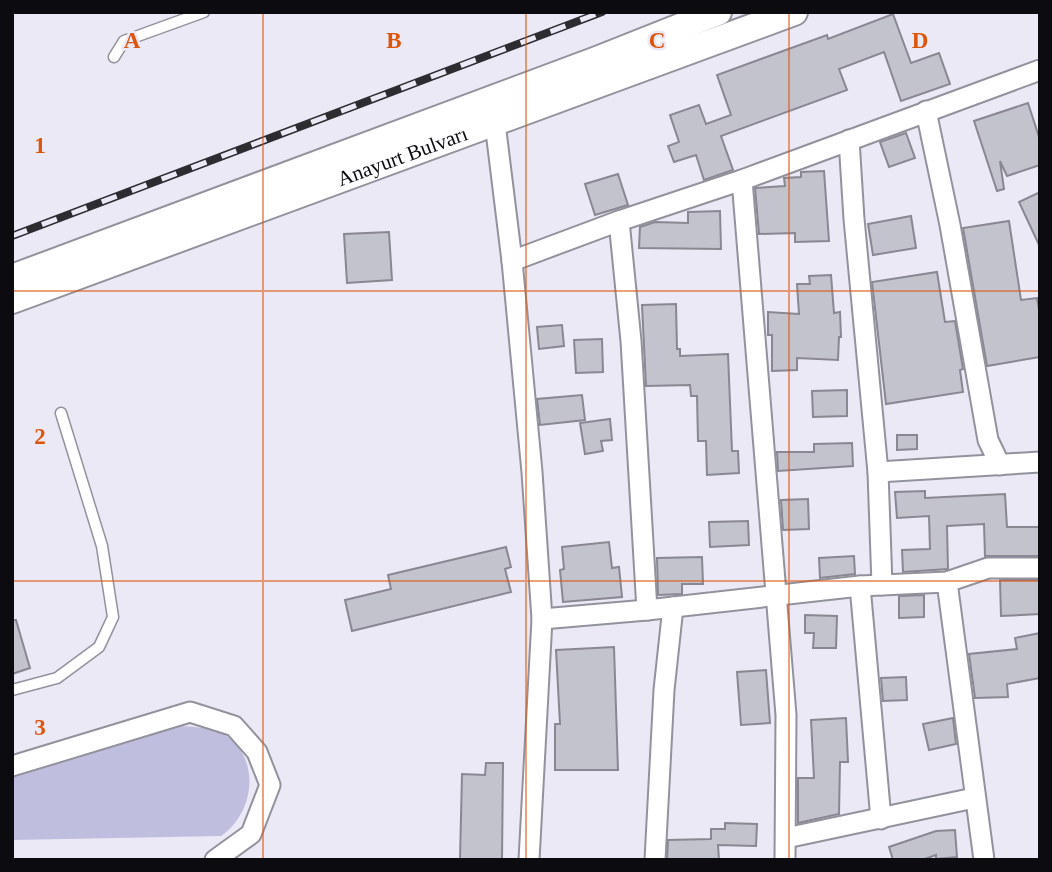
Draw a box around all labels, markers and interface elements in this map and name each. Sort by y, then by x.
text: A [124,28,141,53]
text: B [386,28,402,53]
text: C [649,28,665,53]
text: D [912,28,928,53]
street label: Anayurt Bulvarı [334,121,471,191]
text: 1 [34,133,46,158]
text: 2 [34,424,46,449]
text: 3 [34,715,46,740]

